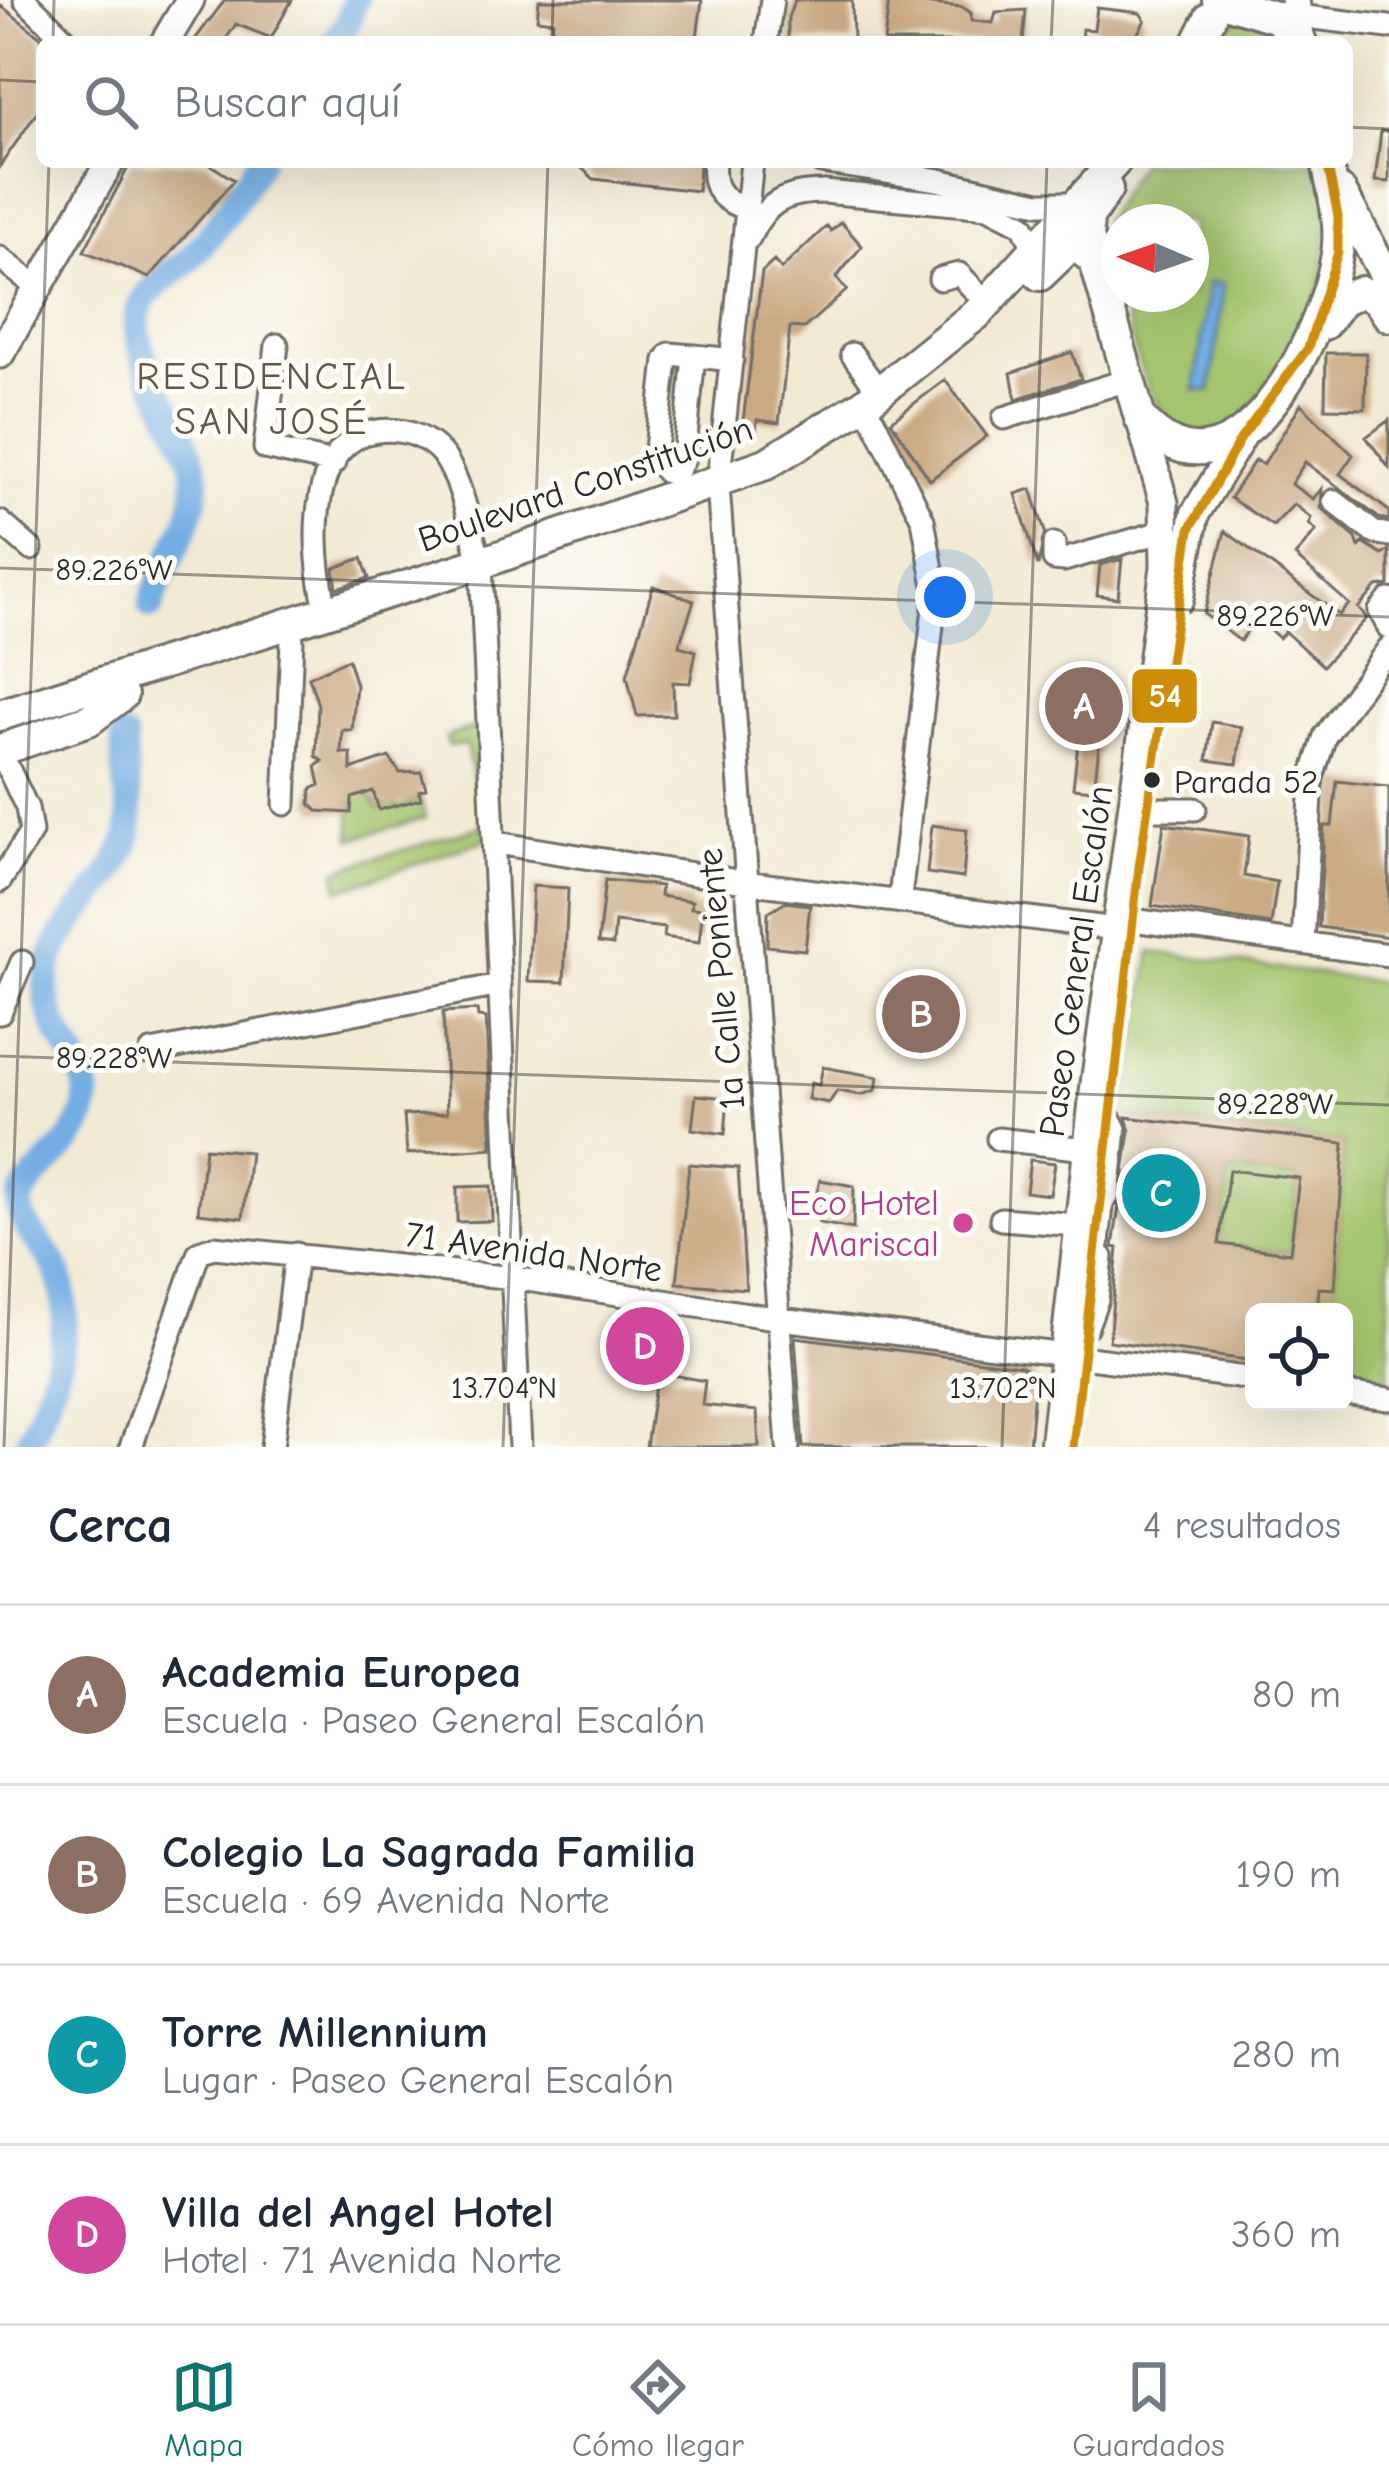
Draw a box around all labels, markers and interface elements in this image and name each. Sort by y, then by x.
search box [36,36,1353,168]
icon: search [78,69,144,135]
text: Buscar aquí [174,76,401,128]
north arrow [1101,204,1209,312]
district label: RESIDENCIAL SAN JOSÉ [136,354,408,444]
street label: Boulevard Constitución [413,408,758,561]
text: 89.226°W [55,553,173,588]
your location [915,567,975,627]
text: 89.226°W [1216,599,1334,634]
pin: A [1045,661,1123,751]
line badge: 54 [1130,667,1199,725]
text: 54 [1149,677,1182,715]
place label: Parada 52 [1174,763,1318,801]
marker: Parada 52 [1141,769,1163,791]
street label: Paseo General Escalón [1032,783,1121,1140]
street label: 1a Calle Poniente [690,846,753,1111]
pin: B [882,969,960,1059]
text: 89.228°W [56,1041,172,1076]
text: 89.228°W [1217,1087,1333,1122]
pin: C [1122,1148,1200,1238]
place label: Eco Hotel Mariscal [789,1183,939,1265]
marker: Eco Hotel Mariscal [950,1210,976,1236]
street label: 71 Avenida Norte [403,1214,665,1291]
pin: D [606,1301,684,1391]
map controls [1245,1303,1353,1411]
button: locate [1245,1303,1353,1411]
text: 13.704°N [451,1371,557,1406]
text: 13.702°N [950,1371,1056,1406]
text: Cerca [48,1496,173,1555]
text: 4 resultados [1143,1503,1341,1548]
text: Academia Europea [162,1646,521,1698]
text: A [76,1672,98,1717]
text: 80 m [1252,1672,1341,1717]
text: Escuela · Paseo General Escalón [162,1698,705,1743]
text: Colegio La Sagrada Familia [162,1826,696,1878]
text: B [75,1852,99,1897]
text: 190 m [1236,1852,1341,1897]
text: Escuela · 69 Avenida Norte [162,1878,610,1923]
text: Torre Millennium [162,2006,488,2058]
text: C [75,2032,99,2077]
text: 280 m [1231,2032,1341,2077]
text: Lugar · Paseo General Escalón [162,2058,674,2103]
text: Villa del Angel Hotel [162,2186,554,2238]
text: D [75,2212,99,2257]
text: 360 m [1231,2212,1341,2257]
text: Hotel · 71 Avenida Norte [162,2238,562,2283]
tab: Mapa [164,2354,243,2464]
tab: Cómo llegar [572,2354,744,2464]
tab: Guardados [1072,2354,1225,2464]

